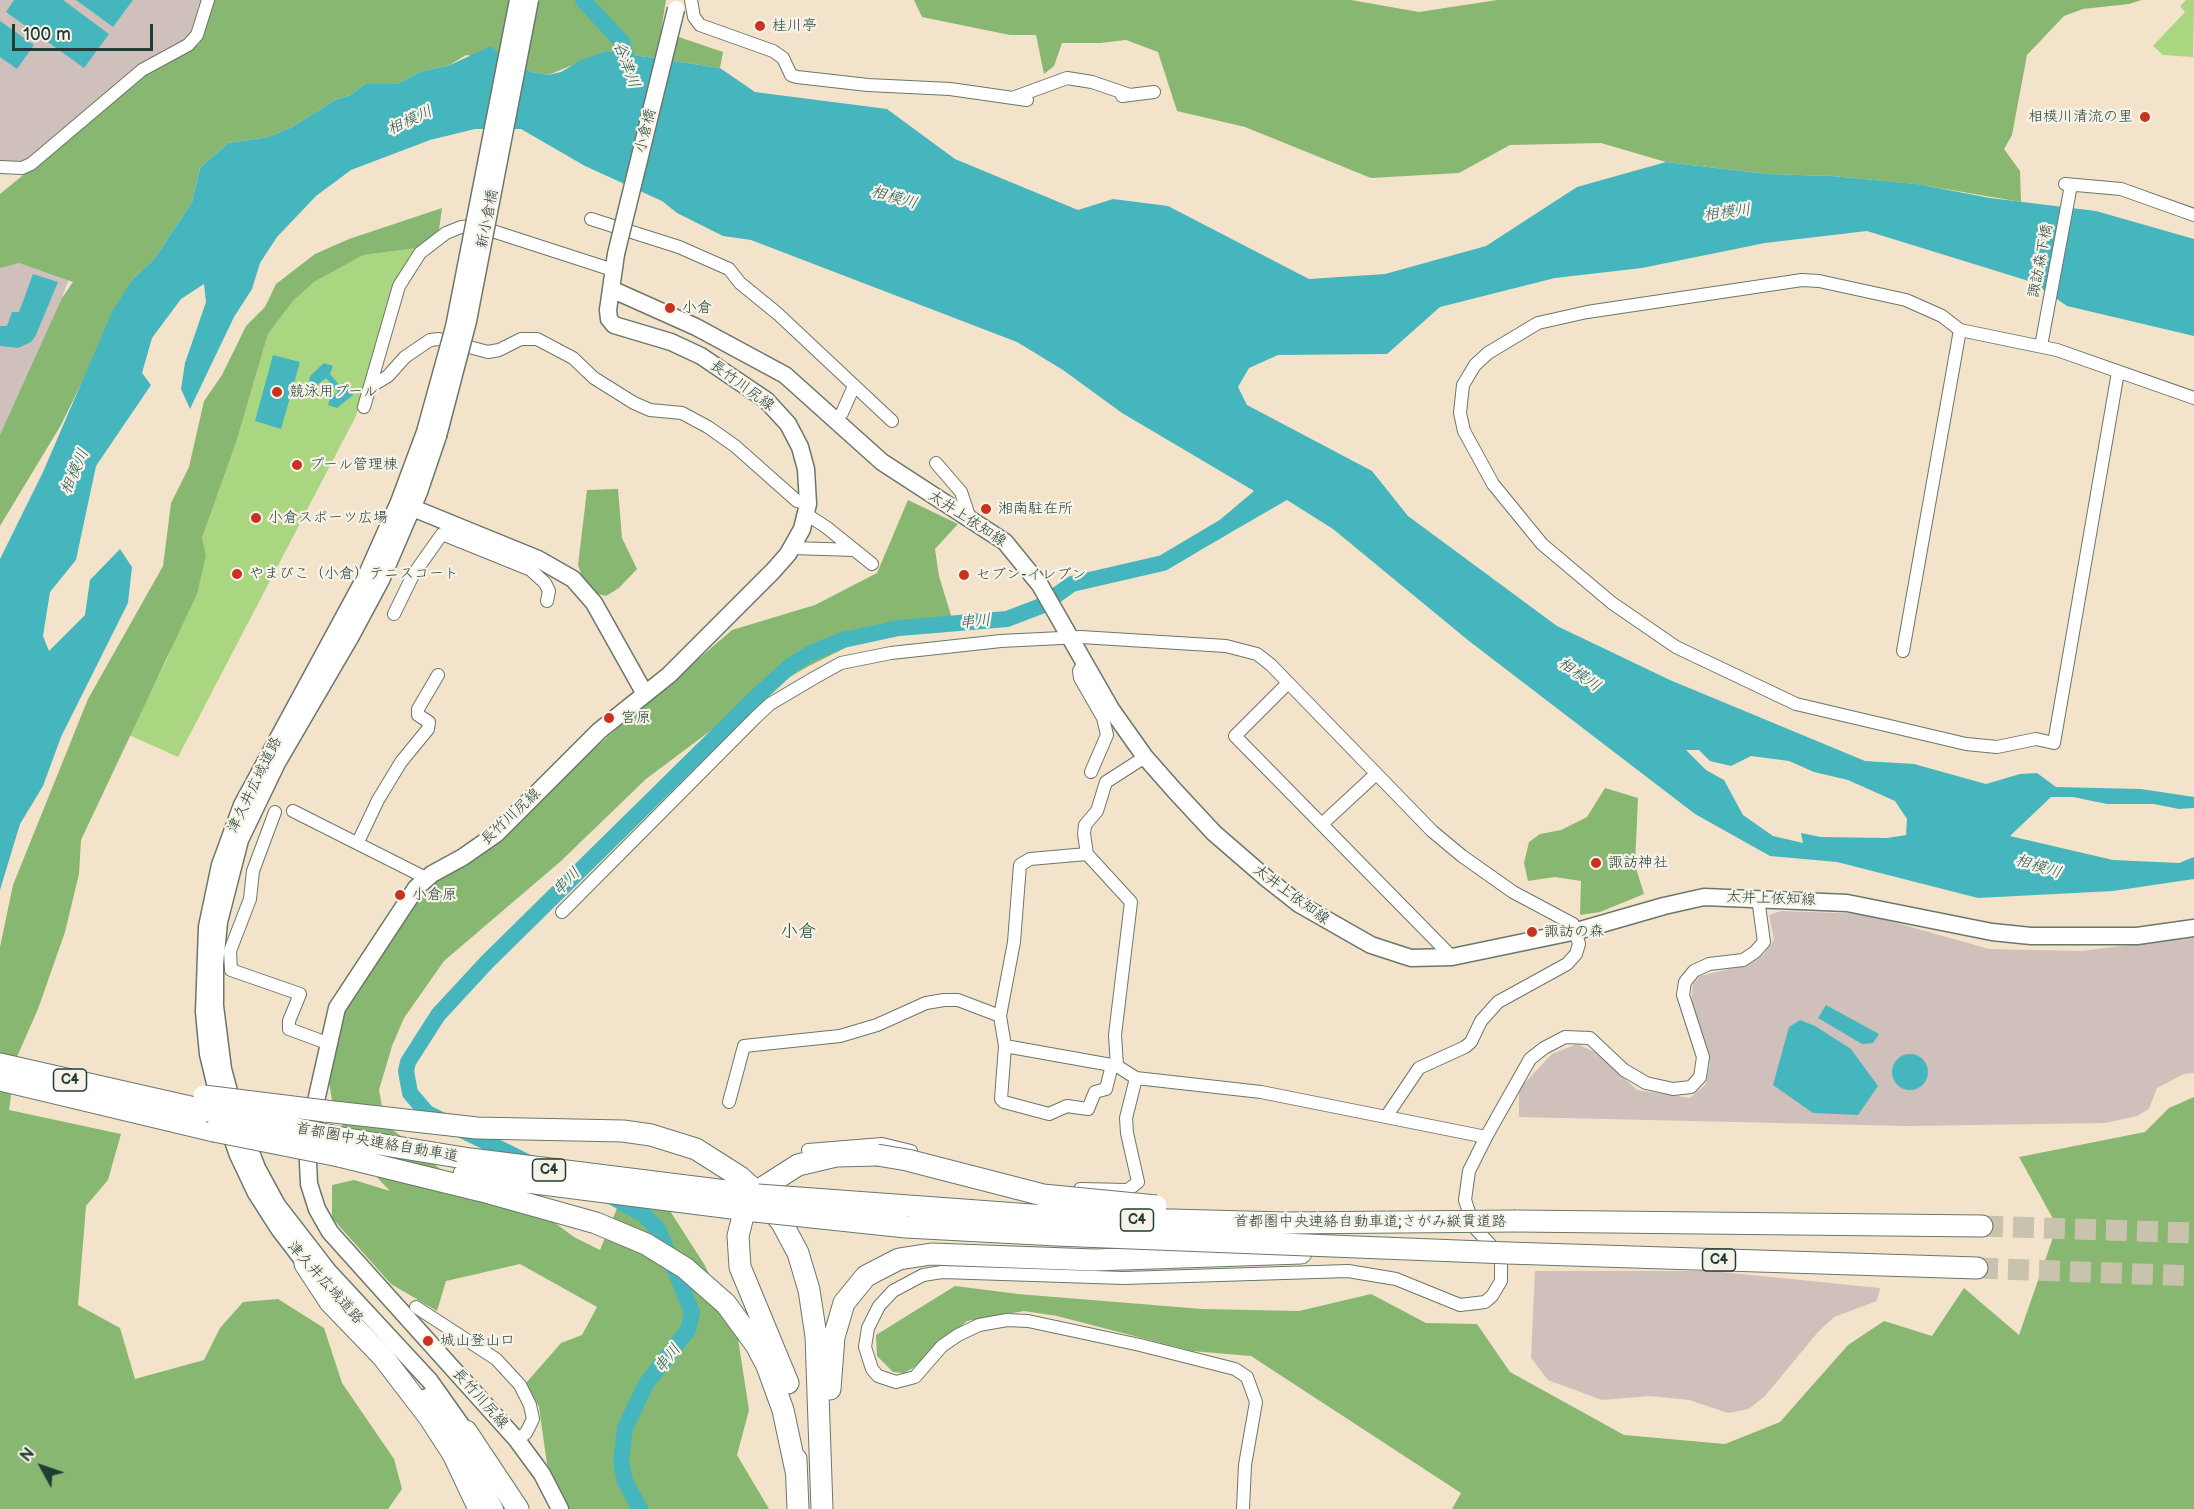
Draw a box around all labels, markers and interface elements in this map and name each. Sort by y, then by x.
scale bar [15,12,156,50]
place label: 桂川亭 [772,17,817,35]
marker: 桂川亭 [753,19,767,33]
text: 100 m [23,24,71,45]
water label: 谷津川 [609,39,643,91]
water label: 相模川 [384,102,436,140]
street label: 小倉橋 [632,107,660,155]
place label: 相模川清流の里 [2028,108,2133,126]
marker: 相模川清流の里 [2138,110,2152,124]
water label: 相模川 [868,182,920,214]
street label: 新小倉橋 [473,188,503,250]
water label: 相模川 [1702,201,1752,225]
street label: 諏訪森下橋 [2025,222,2057,300]
place label: 小倉 [682,299,712,317]
marker: 小倉 [663,301,677,315]
street label: 長竹川尻線 [706,357,778,415]
place label: 競泳用プール [289,383,378,401]
marker: 競泳用プール [270,385,284,399]
water label: 相模川 [56,446,94,498]
place label: プール管理棟 [309,456,398,474]
marker: プール管理棟 [290,458,304,472]
street label: 太井上依知線 [924,487,1010,551]
place label: 湘南駐在所 [998,500,1073,518]
marker: 湘南駐在所 [979,502,993,516]
place label: 小倉スポーツ広場 [268,509,388,527]
marker: 小倉スポーツ広場 [249,511,263,525]
place label: やまびこ（小倉）テニスコート [249,565,459,583]
place label: セブン-イレブン [976,566,1086,584]
marker: やまびこ（小倉）テニスコート [230,567,244,581]
marker: セブン-イレブン [957,568,971,582]
water label: 串川 [958,611,992,633]
water label: 相模川 [1554,653,1604,697]
place label: 宮原 [621,709,651,727]
marker: 宮原 [602,711,616,725]
street label: 津久井広域道路 [224,734,286,836]
street label: 長竹川尻線 [477,785,545,849]
water label: 相模川 [2012,851,2064,883]
place label: 諏訪神社 [1608,854,1668,872]
marker: 諏訪神社 [1589,856,1603,870]
street label: 太井上依知線 [1249,861,1333,929]
water label: 串川 [549,864,585,900]
place label: 小倉原 [412,886,457,904]
marker: 小倉原 [393,888,407,902]
street label: 太井上依知線 [1726,888,1816,910]
district label: 小倉 [780,921,816,943]
place label: 諏訪の森 [1544,923,1604,941]
marker: 諏訪の森 [1525,925,1539,939]
road number: C4 [54,1069,86,1091]
street label: 首都圏中央連絡自動車道 [294,1120,460,1166]
road number: C4 [532,1159,566,1181]
road number: C4 [1120,1209,1154,1231]
street label: 首都圏中央連絡自動車道;さがみ縦貫道路 [1233,1213,1507,1231]
street label: 津久井広域道路 [283,1238,367,1328]
road number: C4 [1702,1249,1736,1271]
place label: 城山登山口 [440,1332,515,1350]
marker: 城山登山口 [421,1334,435,1348]
water label: 串川 [651,1340,685,1378]
street label: 長竹川尻線 [448,1365,512,1433]
north arrow [12,1437,72,1497]
text: N [17,1444,39,1466]

